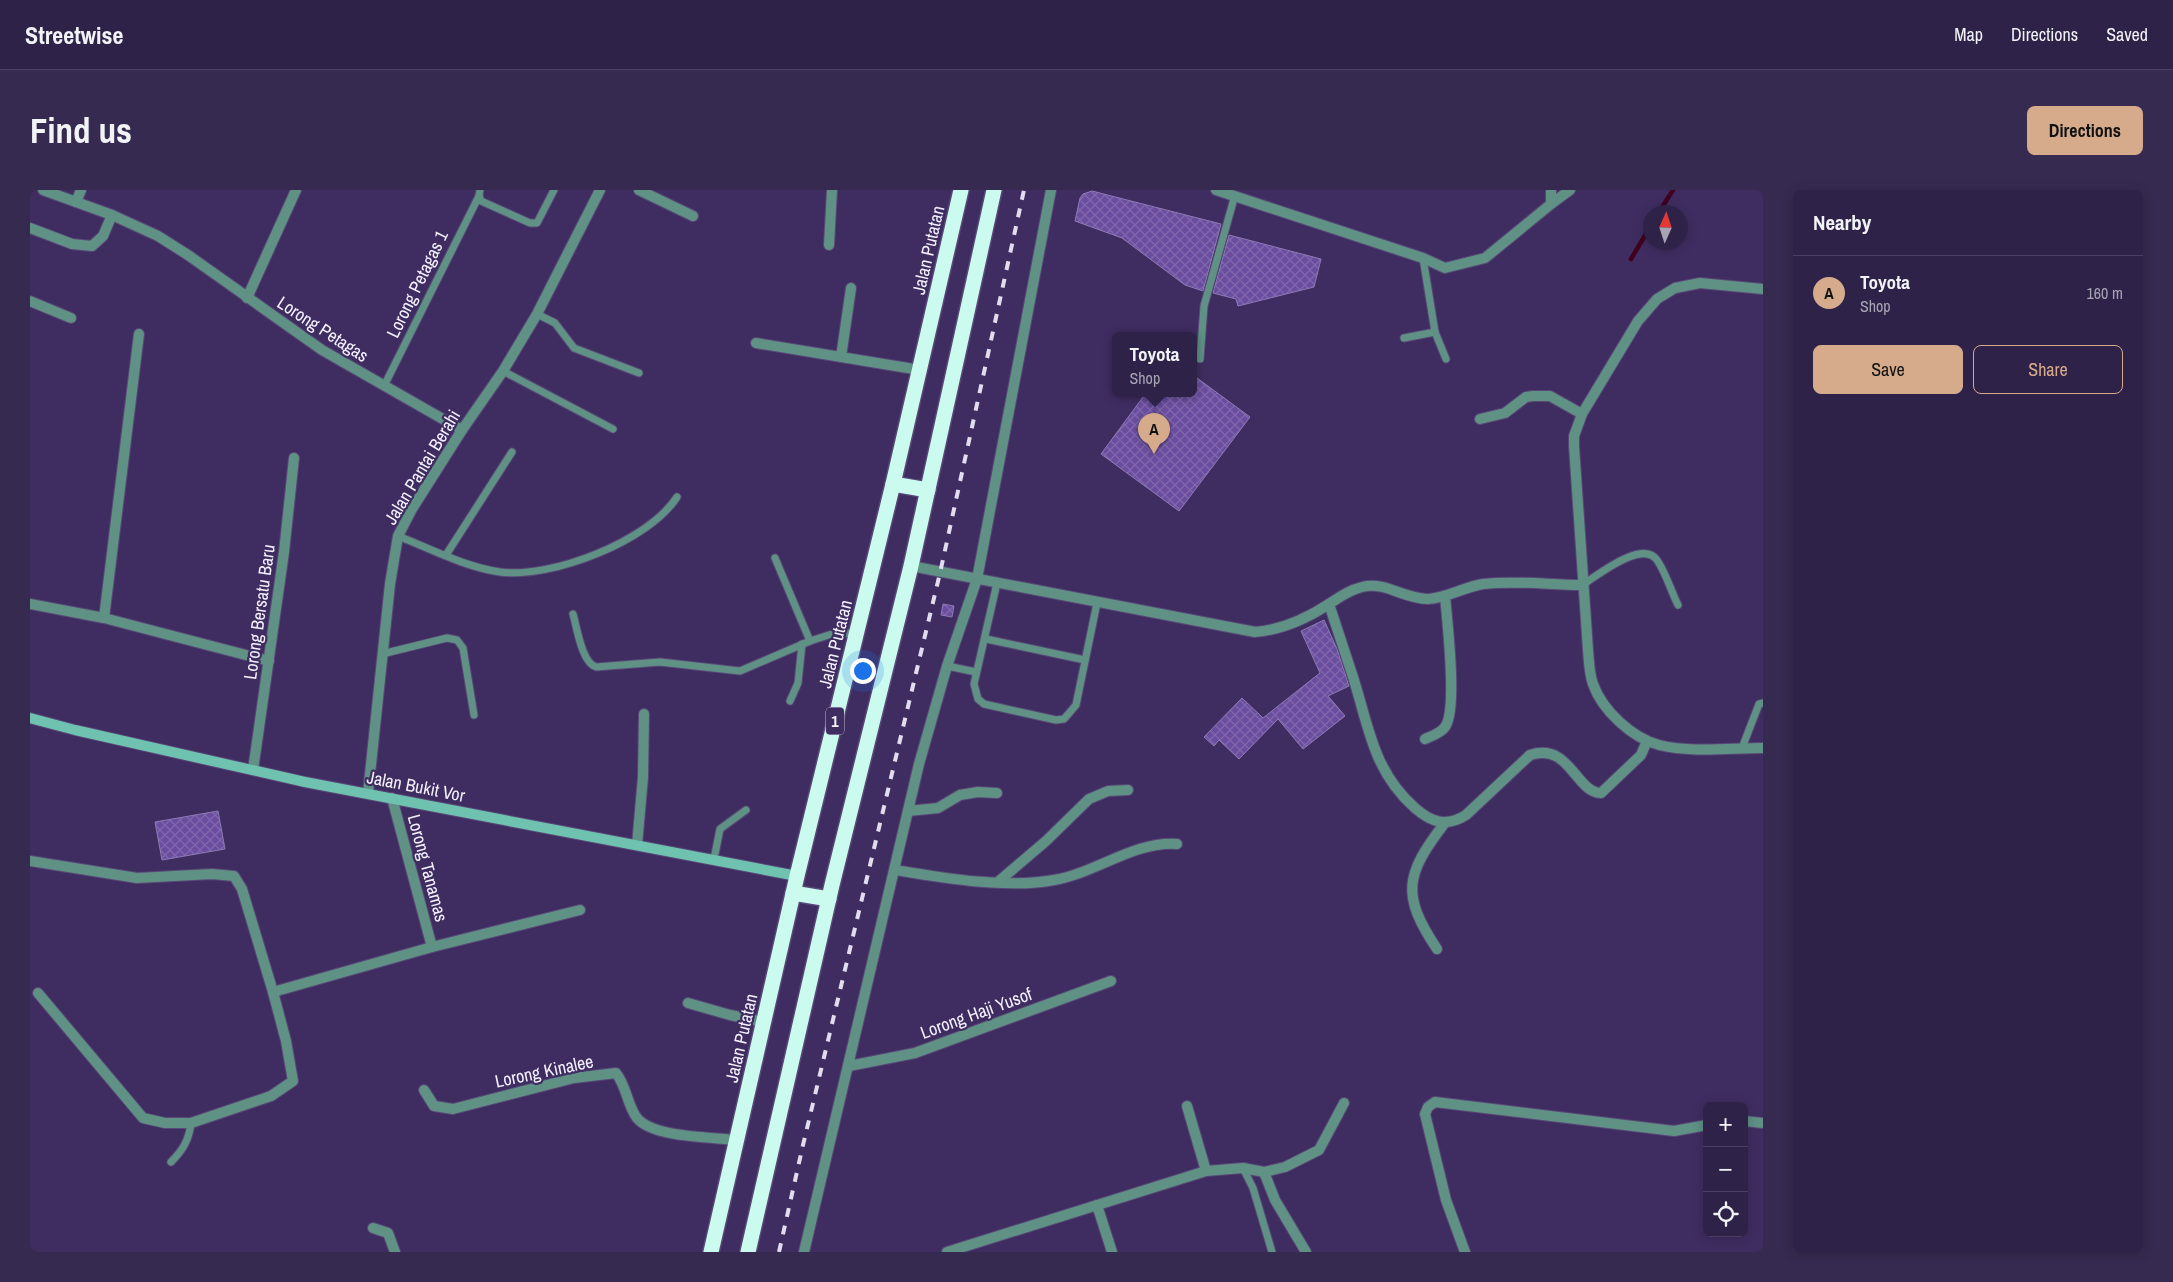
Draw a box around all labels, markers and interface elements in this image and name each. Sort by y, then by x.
text: Streetwise [25,19,123,51]
text: Map [1954,22,1983,47]
text: Directions [2011,22,2078,47]
text: Saved [2106,22,2148,47]
button: Directions [2027,106,2143,155]
text: Find us [30,107,132,154]
street label: Jalan Putatan [906,203,950,297]
north arrow [1643,205,1688,250]
text: Nearby [1813,208,1871,237]
street label: Lorong Petagas 1 [380,225,454,342]
text: Toyota [1860,269,1910,295]
text: A [1824,282,1834,304]
text: 160 m [2087,282,2123,304]
street label: Lorong Petagas [272,290,374,368]
text: Shop [1860,295,1891,317]
popup [1112,332,1197,397]
text: Toyota [1130,341,1179,367]
button: Save [1813,345,1963,394]
button: Share [1973,345,2123,394]
text: Shop [1130,367,1160,389]
street label: Jalan Pantai Berahi [378,405,466,529]
pin: A [1138,413,1170,454]
street label: Lorong Bersatu Baru [237,543,281,681]
street label: Jalan Putatan [812,597,858,691]
your location [850,658,876,684]
road number: 1 [826,708,844,734]
street label: Jalan Bukit Vor [365,764,467,808]
street label: Lorong Tanamas [402,812,454,924]
street label: Lorong Haji Yusof [917,981,1036,1045]
street label: Jalan Putatan [719,991,763,1085]
street label: Lorong Kinalee [492,1048,596,1094]
map controls [1703,1102,1748,1237]
button: + [1703,1102,1748,1147]
button: − [1703,1147,1748,1192]
button: locate [1703,1192,1748,1237]

